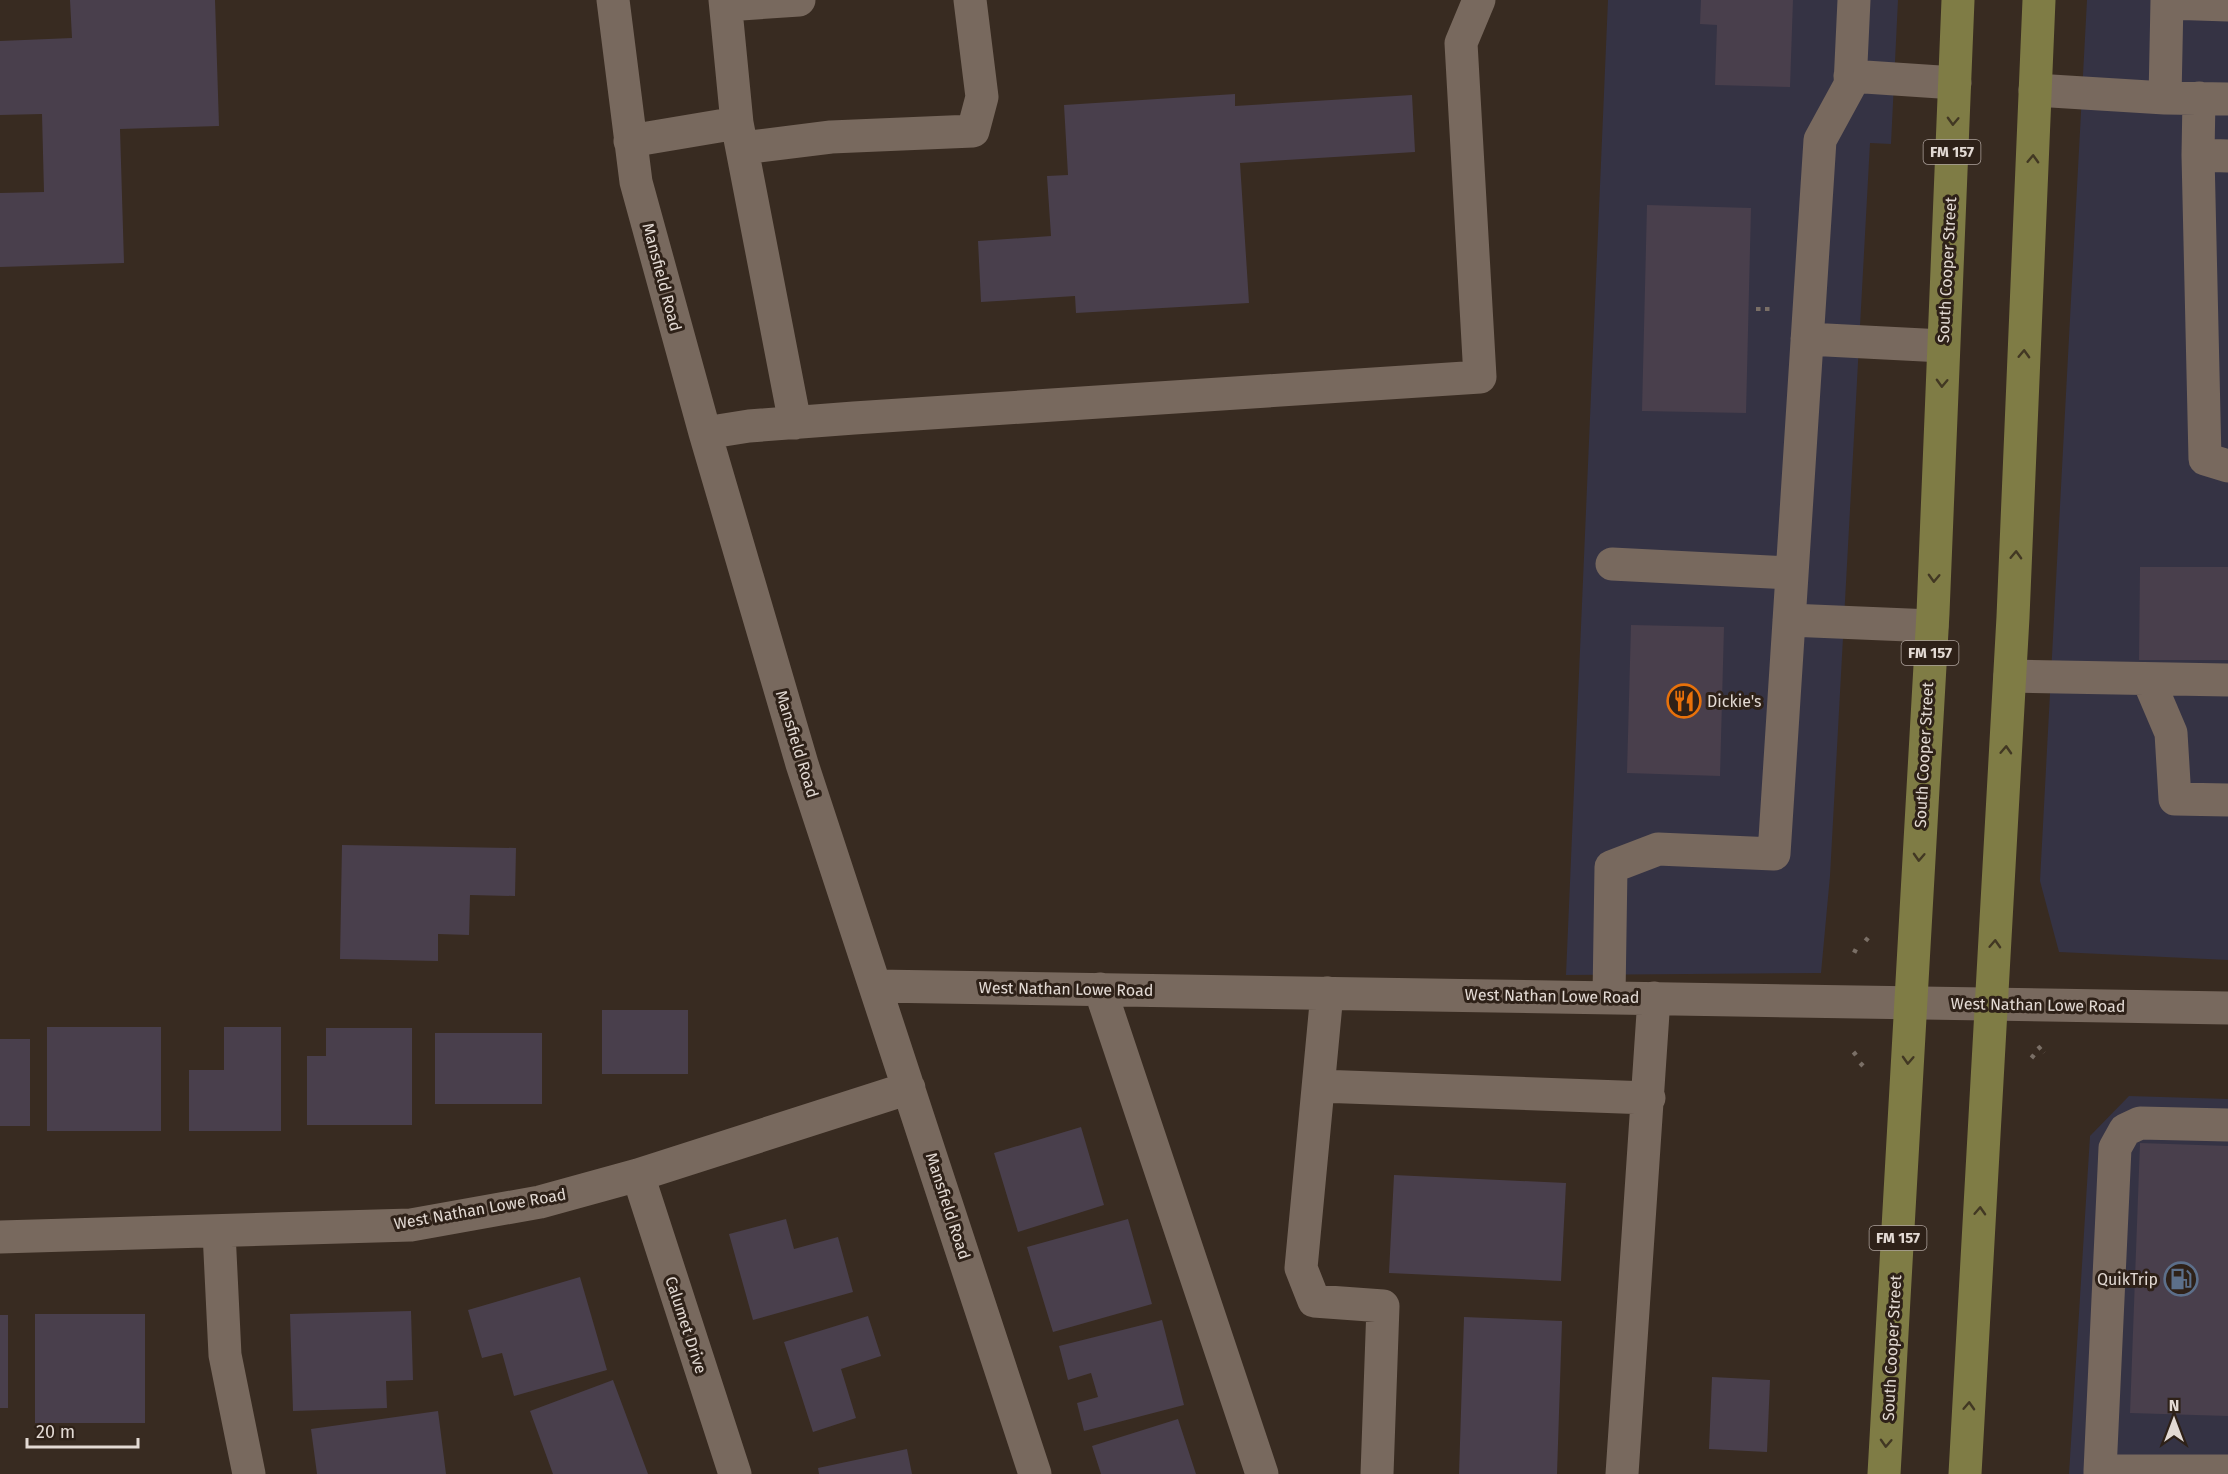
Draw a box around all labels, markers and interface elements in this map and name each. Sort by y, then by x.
one-way arrow [1947,117,1960,126]
road number: FM 157 [1924,140,1980,164]
one-way arrow [2026,155,2039,164]
street label: South Cooper Street [1934,196,1960,343]
street label: Mansfield Road [638,221,686,333]
one-way arrow [2018,350,2031,359]
one-way arrow [1936,379,1948,388]
one-way arrow [2009,550,2022,559]
one-way arrow [1928,574,1940,583]
road number: FM 157 [1902,641,1958,665]
street label: South Cooper Street [1911,681,1937,828]
restaurant icon: Dickie's [1666,683,1702,719]
street label: Mansfield Road [772,688,822,800]
place label: Dickie's [1707,692,1762,711]
one-way arrow [1999,745,2012,754]
one-way arrow [1912,852,1925,861]
one-way arrow [1989,940,2002,949]
street label: West Nathan Lowe Road [979,978,1153,1000]
street label: West Nathan Lowe Road [1465,985,1639,1007]
street label: West Nathan Lowe Road [1951,994,2125,1016]
one-way arrow [1902,1056,1915,1065]
street label: Mansfield Road [922,1150,974,1262]
street label: West Nathan Lowe Road [392,1184,568,1234]
one-way arrow [1973,1206,1986,1215]
road number: FM 157 [1870,1226,1926,1250]
fuel station icon: QuikTrip [2163,1261,2199,1297]
place label: QuikTrip [2097,1270,2158,1289]
street label: Calumet Drive [661,1274,711,1376]
street label: South Cooper Street [1879,1274,1905,1421]
north arrow [2144,1390,2204,1450]
text: N [2169,1396,2179,1415]
one-way arrow [1962,1401,1975,1410]
scale bar [27,1411,138,1449]
text: 20 m [36,1421,75,1443]
one-way arrow [1880,1439,1893,1448]

